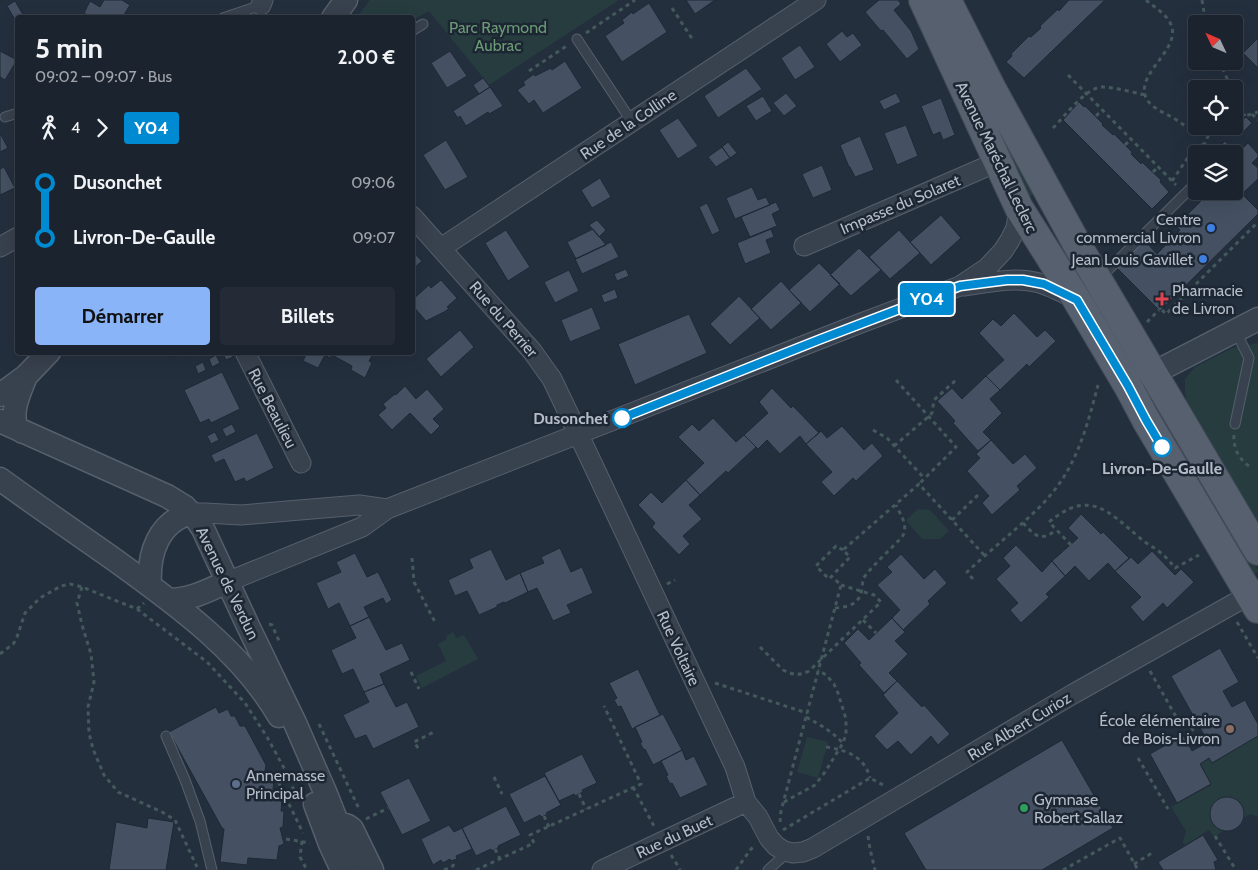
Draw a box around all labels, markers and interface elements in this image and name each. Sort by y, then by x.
north arrow [1188,15,1242,70]
map controls [1188,15,1243,200]
park label: Parc Raymond Aubrac [449,18,547,55]
text: 5 min [35,31,103,65]
text: 2.00 € [338,46,395,69]
text: 09:02 – 09:07 · Bus [35,67,172,86]
street label: Avenue Maréchal Leclerc [952,78,1042,236]
button: locate [1188,80,1243,135]
street label: Rue de la Colline [577,85,680,164]
icon: walk [35,114,63,142]
icon: forward [88,114,116,142]
text: Y04 [134,117,169,139]
text: 4 [71,118,80,137]
button: layers [1188,145,1243,200]
street label: Impasse du Solaret [837,170,964,238]
text: Dusonchet [73,171,162,194]
text: 09:06 [351,173,395,192]
place label: Centre commercial Livron [1076,210,1201,247]
marker: Centre commercial Livron [1205,222,1217,234]
text: Livron-De-Gaulle [73,226,215,249]
text: 09:07 [352,228,395,247]
place label: Jean Louis Gavillet [1071,250,1194,269]
marker: Jean Louis Gavillet [1197,253,1209,265]
street label: Rue du Perrier [465,277,542,362]
place label: Pharmacie de Livron [1172,281,1243,318]
line badge: Y04 [898,283,956,315]
button: Démarrer [35,287,210,345]
button: Billets [220,287,395,345]
text: Y04 [910,288,944,310]
marker: Pharmacie de Livron [1156,293,1168,305]
street label: Rue Beaulieu [244,365,301,451]
marker: Dusonchet [612,408,632,428]
place label: Dusonchet [533,409,608,428]
marker: Livron-De-Gaulle [1152,437,1172,457]
place label: Livron-De-Gaulle [1102,459,1222,478]
street label: Avenue de Verdun [192,524,263,643]
street label: Rue Voltaire [653,608,704,689]
street label: Rue Albert Curioz [964,688,1075,765]
place label: École élémentaire de Bois-Livron [1099,711,1220,748]
marker: École élémentaire de Bois-Livron [1224,723,1236,735]
place label: Annemasse Principal [246,766,325,803]
marker: Annemasse Principal [230,778,242,790]
place label: Gymnase Robert Sallaz [1034,790,1124,827]
marker: Gymnase Robert Sallaz [1018,802,1030,814]
street label: Rue du Buet [633,810,716,862]

